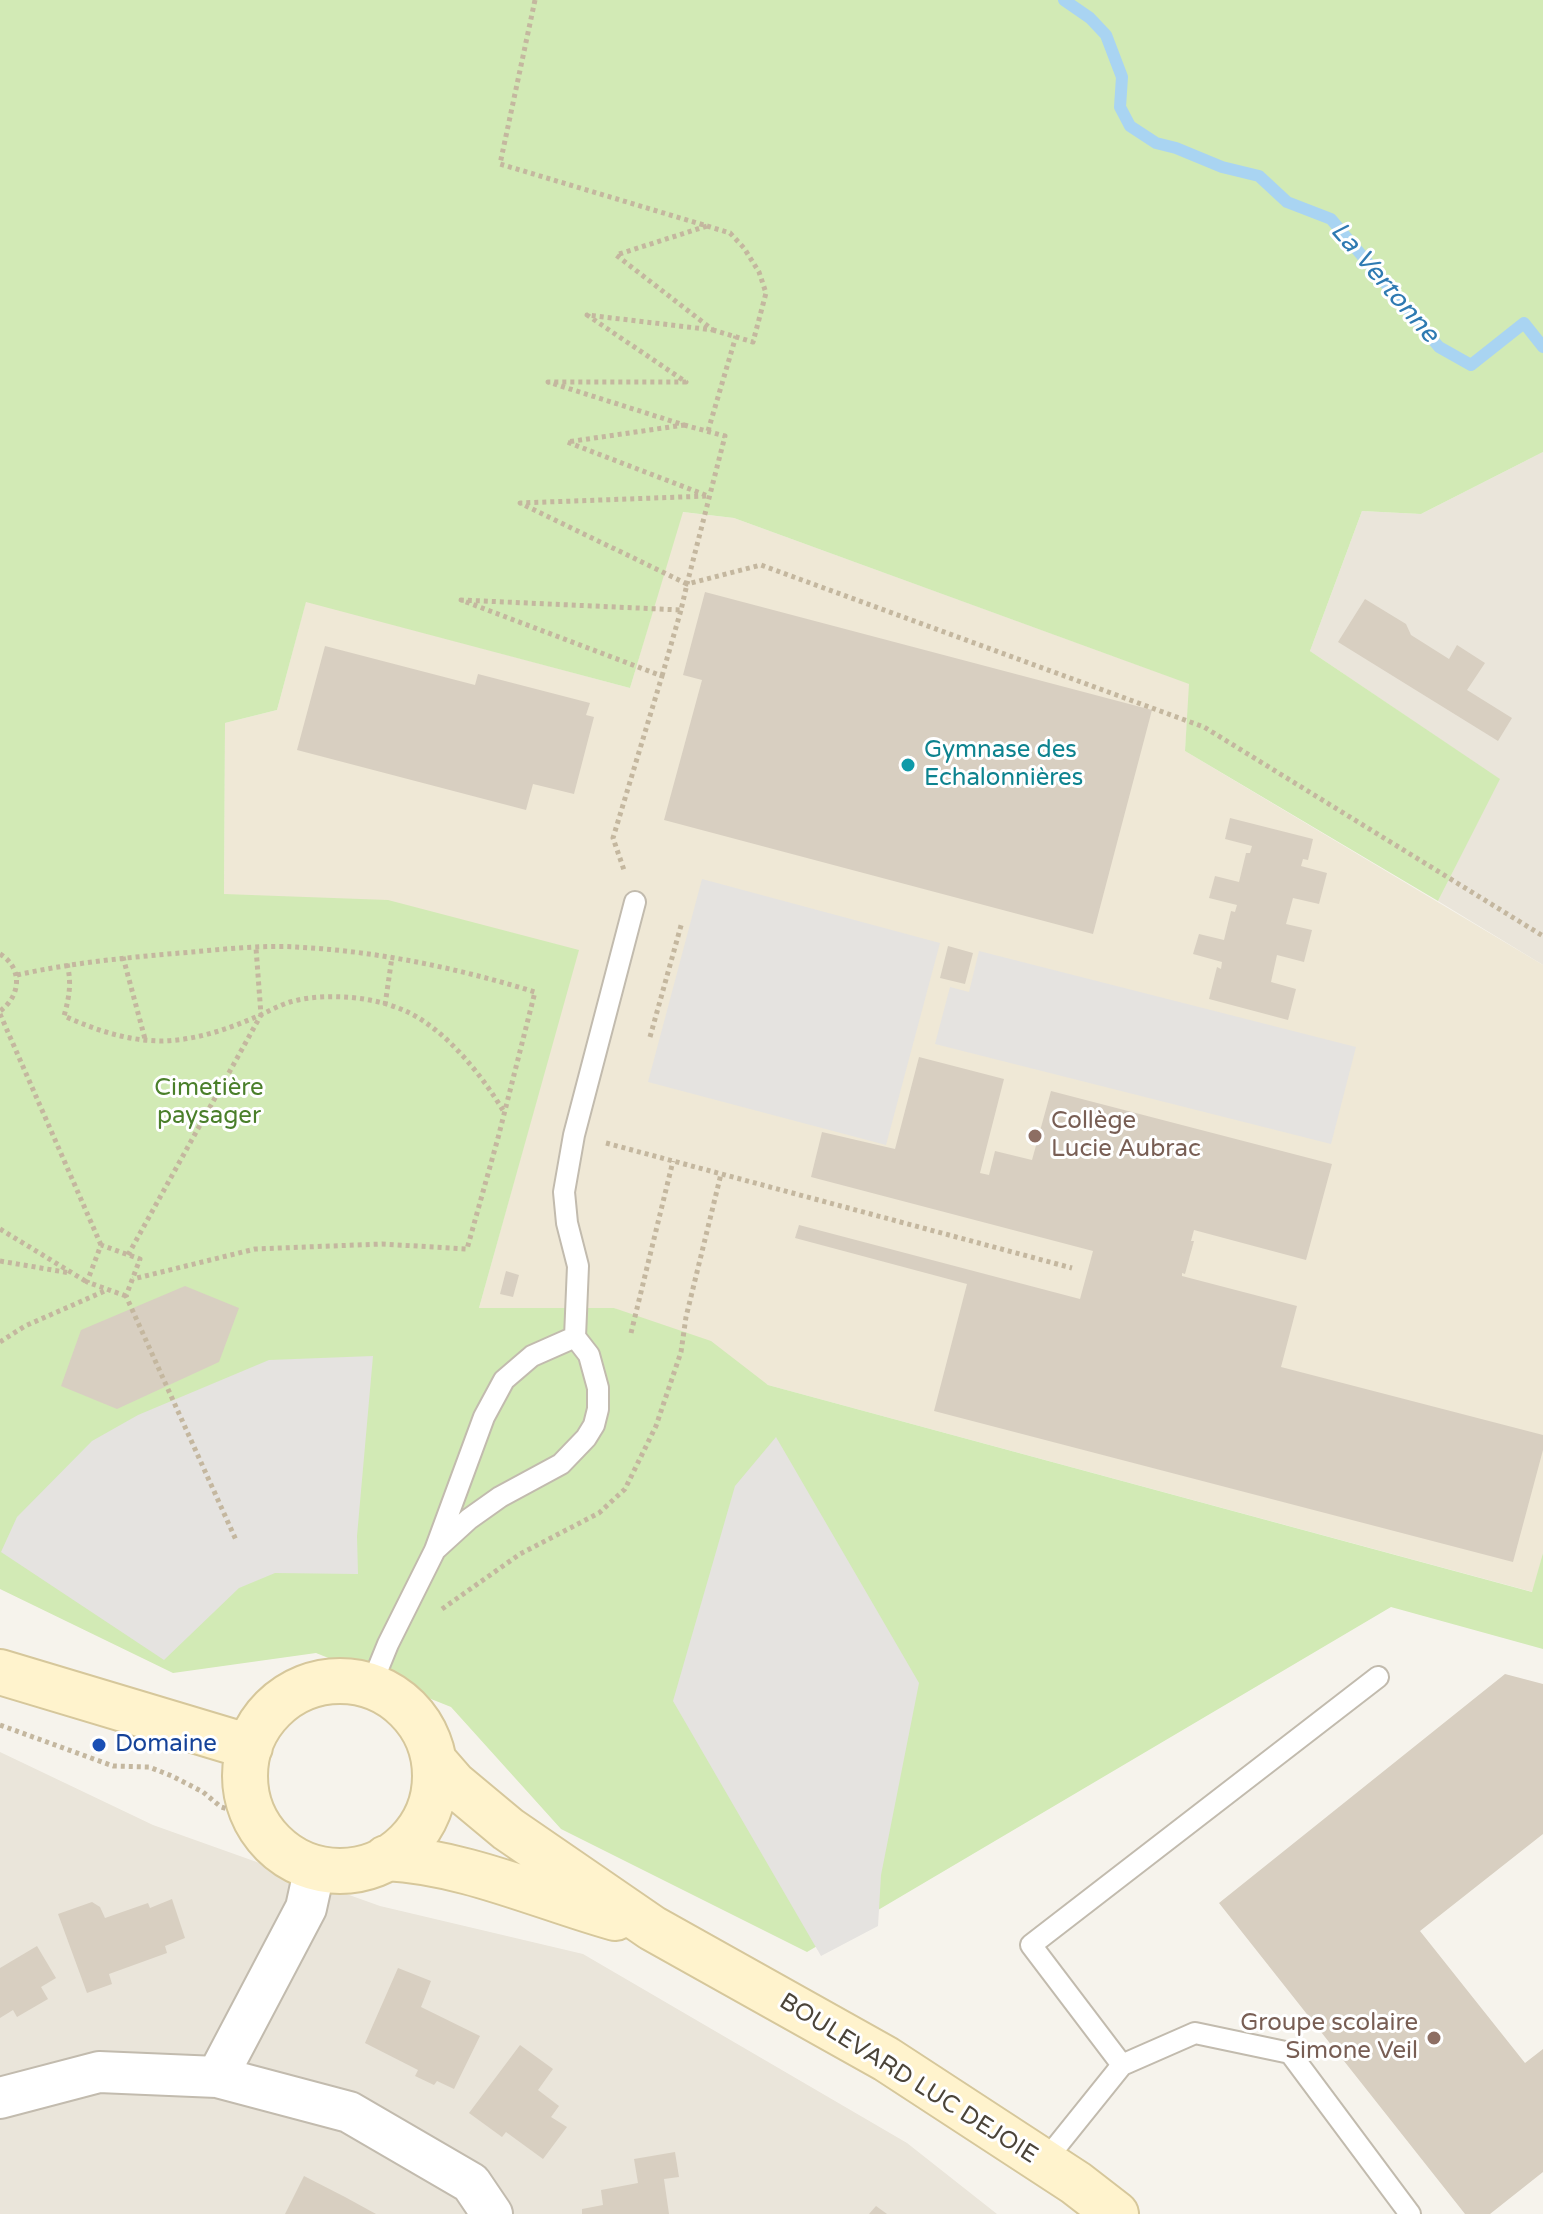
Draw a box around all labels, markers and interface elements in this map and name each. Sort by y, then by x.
water label: La Vertonne [1323,216,1445,350]
place label: Gymnase des Echalonnières [924,737,1083,793]
marker: Gymnase des Echalonnières [899,756,917,774]
park label: Cimetière paysager [154,1075,264,1131]
place label: Collège Lucie Aubrac [1051,1108,1201,1164]
marker: Collège Lucie Aubrac [1026,1127,1044,1145]
place label: Domaine [115,1731,217,1759]
marker: Domaine [90,1736,108,1754]
street label: BOULEVARD LUC DEJOIE [774,1988,1042,2170]
place label: Groupe scolaire Simone Veil [1240,2010,1418,2066]
marker: Groupe scolaire Simone Veil [1425,2029,1443,2047]

